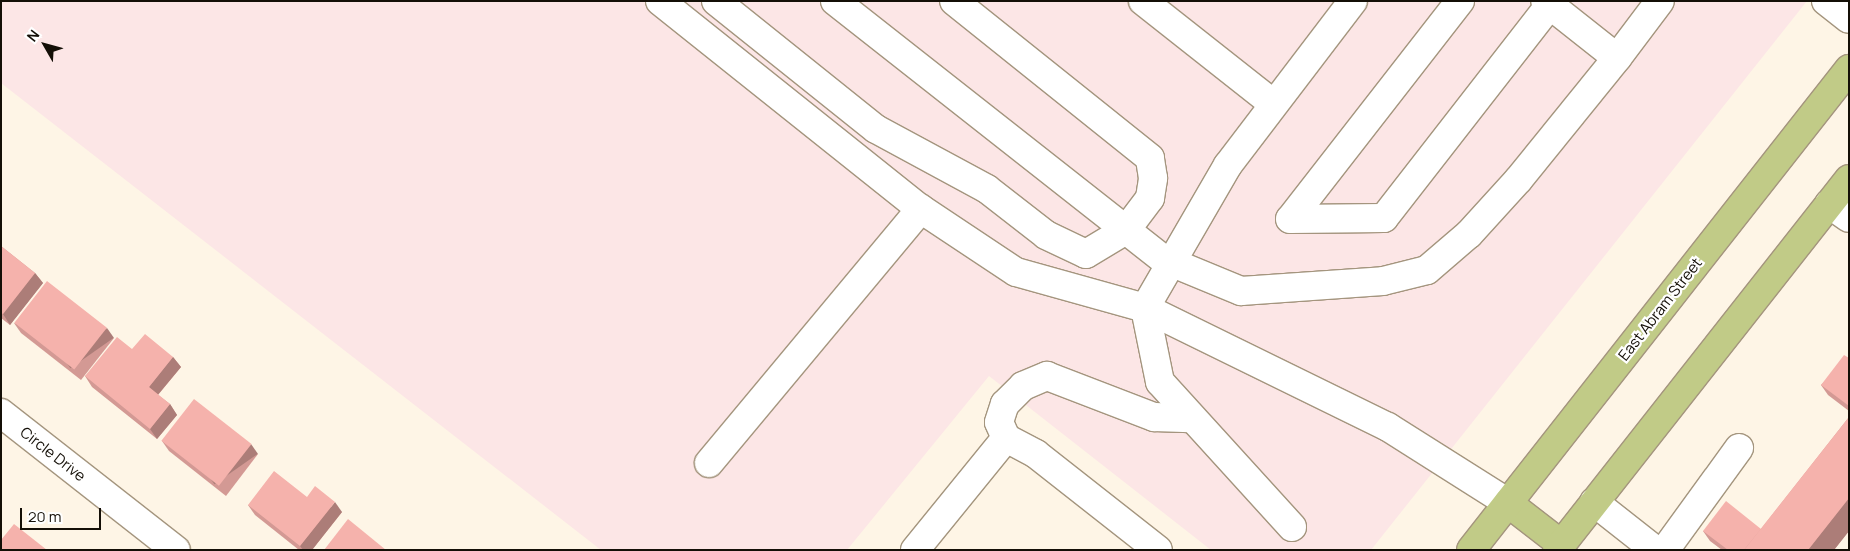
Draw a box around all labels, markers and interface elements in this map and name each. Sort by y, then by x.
north arrow [20,20,70,70]
text: N [22,26,43,45]
street label: East Abram Street [1614,254,1706,364]
street label: Circle Drive [17,423,89,485]
scale bar [22,498,104,530]
text: 20 m [28,506,61,527]

